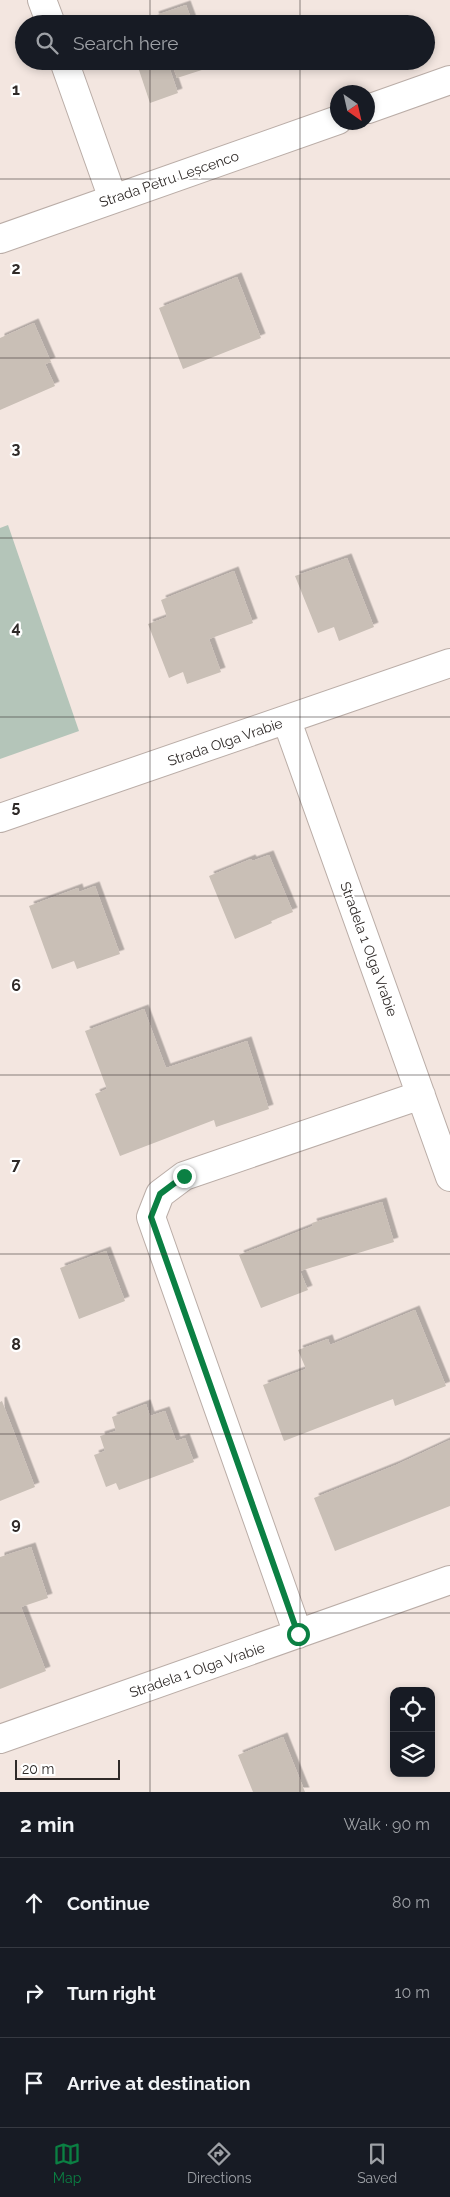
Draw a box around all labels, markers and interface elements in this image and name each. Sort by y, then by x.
search box [15,15,435,70]
icon: search [33,29,61,57]
text: Search here [73,32,179,54]
text: 1 [12,80,20,99]
north arrow [330,85,375,130]
street label: Strada Petru Leșcenco [97,148,241,210]
text: 2 [11,259,21,278]
text: 3 [12,439,21,458]
text: 4 [11,618,21,637]
street label: Strada Olga Vrabie [165,715,285,769]
text: 5 [12,797,21,816]
street label: Stradela 1 Olga Vrabie [337,879,401,1019]
text: 6 [11,976,21,995]
text: 7 [12,1155,21,1174]
route end [173,1165,196,1188]
text: 8 [11,1335,21,1354]
text: 9 [11,1514,21,1533]
route start [287,1623,310,1646]
street label: Stradela 1 Olga Vrabie [127,1639,267,1701]
map controls [390,1687,435,1777]
button: locate [390,1687,435,1732]
button: layers [390,1732,435,1777]
scale bar [15,1757,120,1780]
text: 20 m [22,1761,54,1777]
text: 2 min [20,1812,74,1837]
text: Walk · 90 m [343,1815,430,1834]
icon: ahead [20,1889,48,1917]
text: Continue [67,1892,150,1914]
text: 80 m [392,1893,430,1912]
icon: right [20,1979,48,2007]
text: Turn right [67,1982,156,2004]
text: 10 m [395,1983,430,2002]
icon: arrive [20,2069,48,2097]
text: Arrive at destination [67,2072,251,2094]
tab: Map [53,2140,81,2186]
tab: Directions [187,2140,252,2186]
tab: Saved [357,2140,397,2186]

